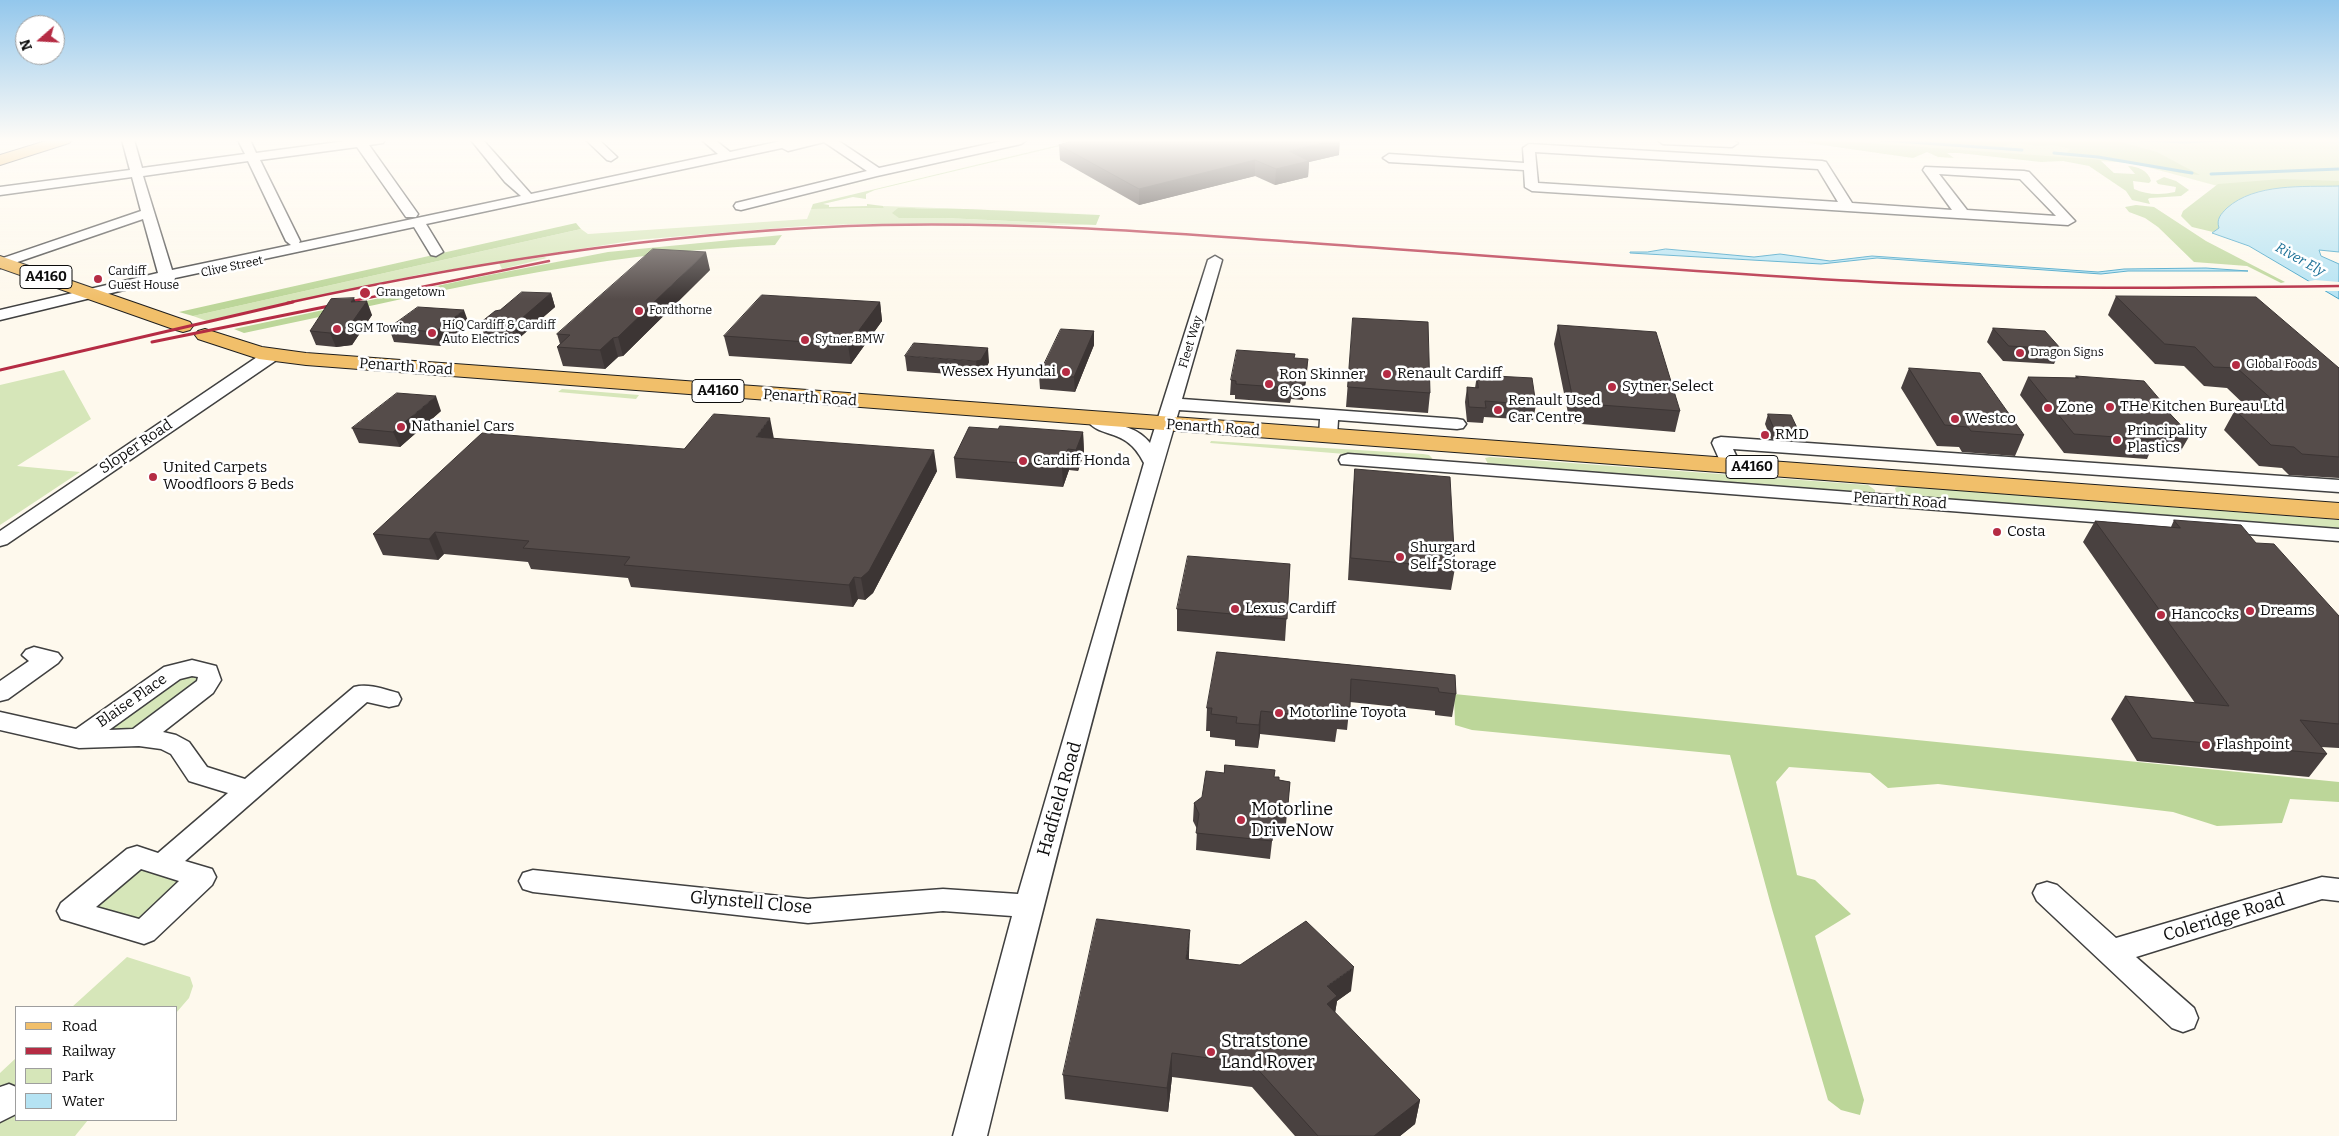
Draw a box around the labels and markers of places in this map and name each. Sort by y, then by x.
place label: Cardiff Guest House [108,265,179,293]
marker: Cardiff Guest House [92,273,104,285]
marker: Grangetown [358,286,372,300]
place label: Grangetown [376,286,445,300]
place label: Fordthorne [649,304,712,318]
marker: Fordthorne [633,305,645,317]
place label: HiQ Cardiff & Cardiff Auto Electrics [442,319,555,347]
place label: SGM Towing [347,322,417,336]
marker: SGM Towing [331,323,343,335]
marker: HiQ Cardiff & Cardiff Auto Electrics [426,327,438,339]
place label: Sytner BMW [815,333,885,347]
marker: Sytner BMW [799,334,811,346]
place label: Dragon Signs [2030,346,2104,360]
marker: Dragon Signs [2014,347,2026,359]
place label: Global Foods [2246,358,2317,372]
marker: Global Foods [2230,359,2242,371]
place label: Wessex Hyundai [941,363,1056,381]
place label: Renault Cardiff [1397,365,1502,383]
marker: Wessex Hyundai [1060,366,1072,378]
place label: Ron Skinner & Sons [1279,366,1365,401]
marker: Renault Cardiff [1381,368,1393,380]
marker: Ron Skinner & Sons [1263,378,1275,390]
place label: Sytner Select [1622,378,1714,396]
marker: Sytner Select [1606,381,1618,393]
place label: Renault Used Car Centre [1508,392,1601,427]
place label: THe Kitchen Bureau Ltd [2120,398,2285,416]
place label: Zone [2058,399,2093,417]
marker: THe Kitchen Bureau Ltd [2104,401,2116,413]
marker: Zone [2042,402,2054,414]
marker: Renault Used Car Centre [1492,404,1504,416]
place label: Westco [1965,410,2016,428]
marker: Westco [1949,413,1961,425]
place label: Nathaniel Cars [411,418,514,436]
marker: Nathaniel Cars [395,421,407,433]
place label: Principality Plastics [2127,422,2207,457]
place label: RMD [1775,426,1809,444]
marker: RMD [1759,429,1771,441]
marker: Principality Plastics [2111,434,2123,446]
place label: Cardiff Honda [1033,452,1130,470]
marker: Cardiff Honda [1017,455,1029,467]
place label: United Carpets Woodfloors & Beds [163,459,294,494]
marker: United Carpets Woodfloors & Beds [147,471,159,483]
place label: Costa [2007,523,2046,541]
marker: Costa [1991,526,2003,538]
place label: Shurgard Self-Storage [1410,539,1496,574]
marker: Shurgard Self-Storage [1394,551,1406,563]
place label: Lexus Cardiff [1245,600,1336,618]
place label: Dreams [2260,602,2315,620]
marker: Lexus Cardiff [1229,603,1241,615]
marker: Dreams [2244,605,2256,617]
place label: Hancocks [2171,606,2239,624]
marker: Hancocks [2155,609,2167,621]
place label: Motorline Toyota [1289,704,1407,722]
marker: Motorline Toyota [1273,707,1285,719]
place label: Flashpoint [2216,736,2290,754]
marker: Flashpoint [2200,739,2212,751]
place label: Motorline DriveNow [1251,799,1334,842]
marker: Motorline DriveNow [1235,814,1247,826]
place label: Stratstone Land Rover [1221,1031,1315,1074]
marker: Stratstone Land Rover [1205,1046,1217,1058]

